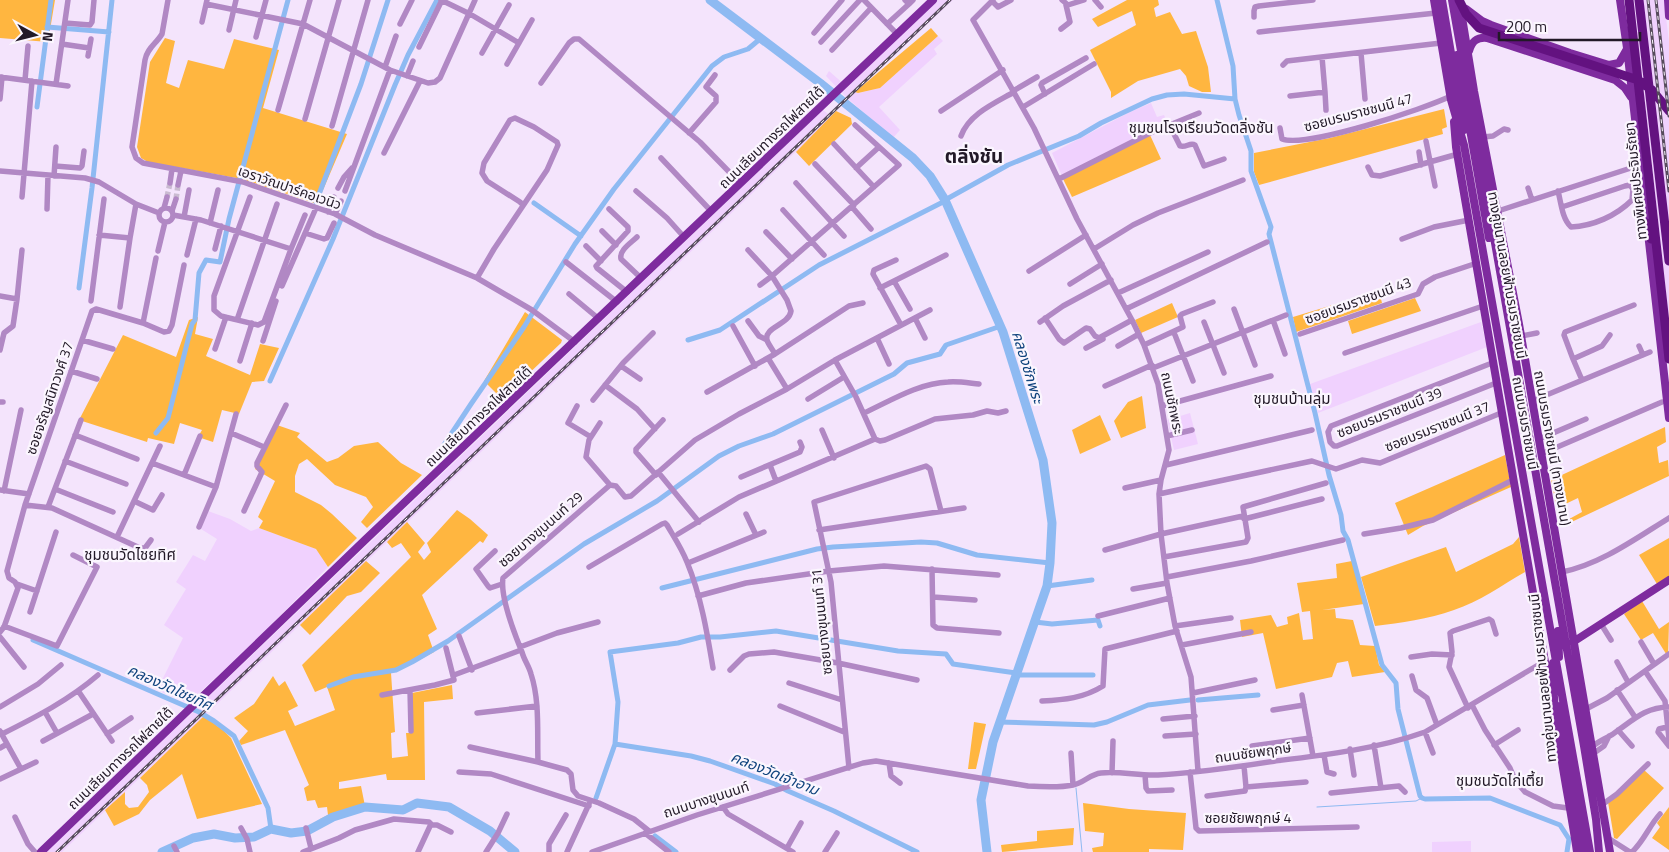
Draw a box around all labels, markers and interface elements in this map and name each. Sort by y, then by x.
north arrow [10,10,60,60]
scale bar [1499,10,1640,42]
text: 200 m [1506,15,1547,38]
text: N [37,31,59,43]
street label: ถนนเลียบทางรถไฟสายใต้ [713,81,829,193]
street label: ซอยบรมราชชนนี 47 [1301,87,1415,137]
district label: ชุมชนโรงเรียนวัดตลิ่งชัน [1129,116,1273,139]
street label: ทางพิเศษประจิมรัถยา [1618,121,1652,241]
district label: ตลิ่งชัน [945,141,1003,170]
street label: เอราวัณปาร์คอเวนิว [235,159,345,215]
street label: ทางคู่ขนานลอยฟ้าบรมราชชนนี [1483,190,1533,360]
street label: ซอยบรมราชชนนี 43 [1302,271,1414,329]
water label: คลองชักพระ [1006,328,1050,408]
street label: ซอยจรัญสนิทวงศ์ 37 [20,339,78,457]
street label: ถนนเลียบทางรถไฟสายใต้ [420,361,536,471]
street label: ถนนบรมราชชนนี (ทางขนาน) [1529,369,1577,527]
street label: ถนนชักพระ [1156,370,1190,436]
street label: ถนนบรมราชชนนี [1507,375,1545,471]
street label: ซอยบรมราชชนนี 39 [1333,381,1445,443]
district label: ชุมชนบ้านลุ่ม [1253,387,1331,410]
street label: ซอยบรมราชชนนี 37 [1381,395,1493,457]
street label: ซอยบางขุนนนท์ 29 [493,486,587,572]
district label: ชุมชนวัดไชยทิศ [84,543,176,566]
street label: ซอยบางขุนนนท์ 31 [805,568,837,676]
street label: ทางคู่ขนานลอยฟ้าบรมราชชนนี [1523,593,1561,763]
water label: คลองวัดไชยทิศ [124,658,218,717]
street label: ถนนเลียบทางรถไฟสายใต้ [62,702,178,814]
street label: ถนนชัยพฤกษ์ [1213,736,1293,768]
water label: คลองวัดเจ้าอาม [728,745,824,802]
district label: ชุมชนวัดไก่เตี้ย [1456,769,1544,792]
street label: ถนนบางขุนนนท์ [660,775,752,823]
street label: ซอยชัยพฤกษ์ 4 [1205,807,1291,828]

